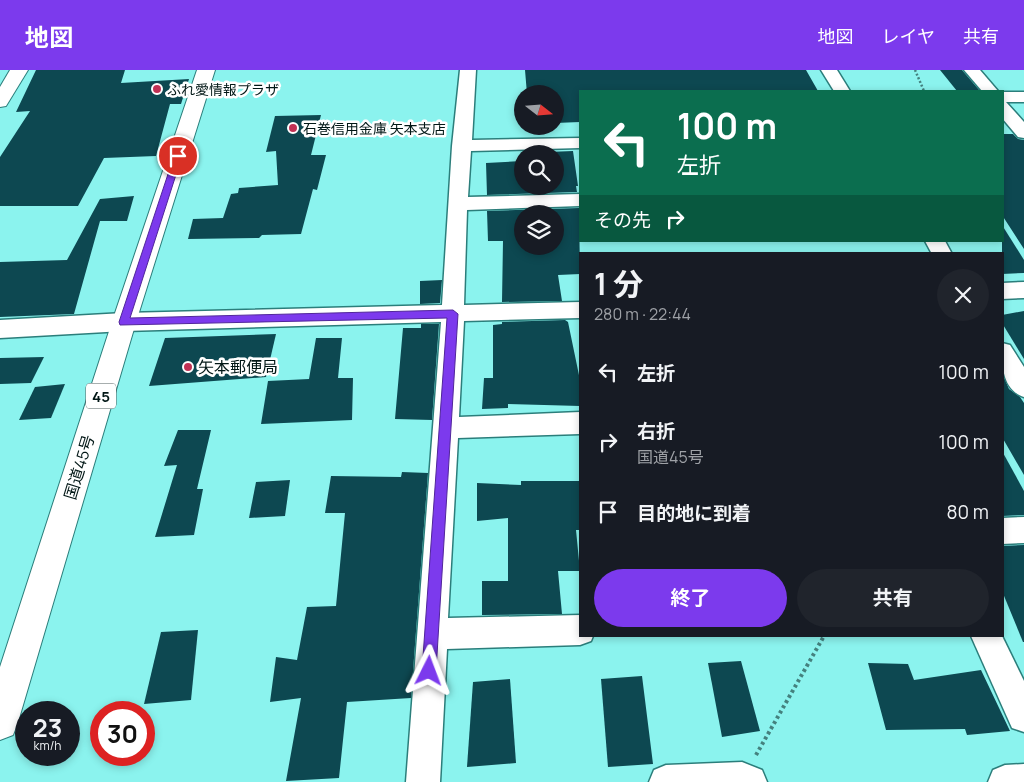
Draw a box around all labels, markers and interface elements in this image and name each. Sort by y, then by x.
text: 地図 [25,20,73,53]
text: 地図 [818,24,854,48]
text: レイヤ [882,24,935,48]
text: 共有 [963,24,999,48]
place label: ふれ愛情報プラザ [167,80,279,99]
marker: ふれ愛情報プラザ [151,83,163,95]
north arrow [514,85,564,135]
map controls [514,85,564,255]
text: 100 m [677,102,777,150]
icon: left [594,110,659,175]
place label: 石巻信用金庫 矢本支店 [303,119,446,138]
marker: 石巻信用金庫 矢本支店 [287,122,299,134]
pin [157,135,199,177]
icon: arrive [164,142,192,170]
button: search [514,145,564,195]
text: 左折 [677,150,721,180]
button: layers [514,205,564,255]
icon: right [661,205,689,233]
text: その先 [594,207,651,233]
text: 1 分 [594,263,643,304]
button: close [937,269,989,321]
text: 280 m · 22:44 [594,303,691,325]
place label: 矢本郵便局 [198,356,278,378]
icon: left [594,358,622,386]
text: 100 m [938,359,989,385]
text: 左折 [637,360,675,386]
marker: 矢本郵便局 [182,361,194,373]
road number: 45 [86,384,116,408]
text: 右折 [637,418,675,444]
icon: right [594,428,622,456]
text: 100 m [938,429,989,455]
street label: 国道45号 [59,432,99,502]
text: 国道45号 [637,446,704,468]
icon: arrive [594,498,622,526]
text: 80 m [946,499,989,525]
text: 目的地に到着 [637,500,751,526]
button: 終了 [594,569,787,627]
button: 共有 [797,569,989,627]
position arrow [402,644,454,696]
speed limit sign: 30 [90,701,155,766]
text: 23 [33,710,62,745]
text: km/h [34,737,61,754]

